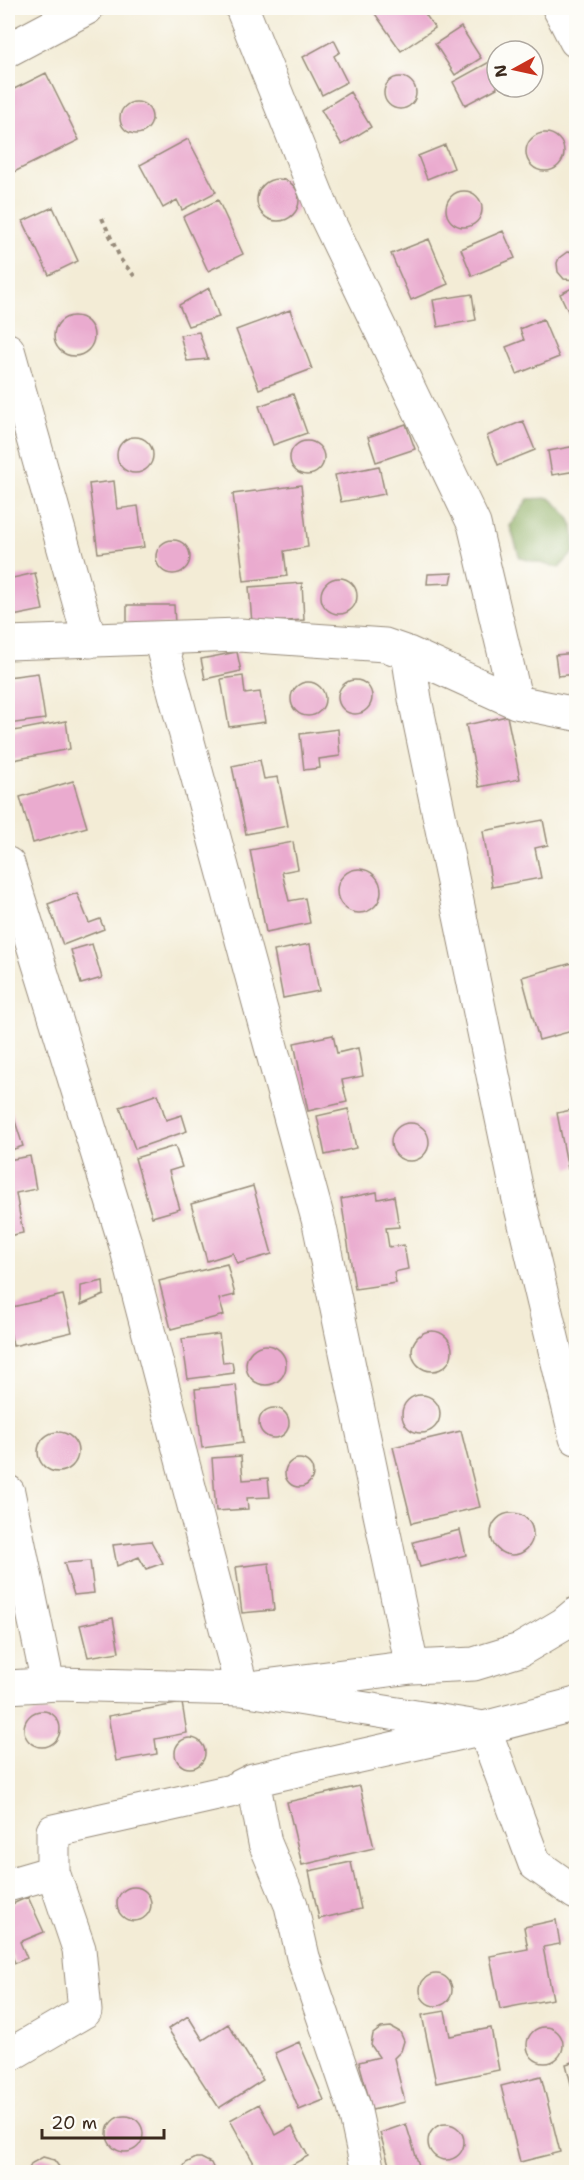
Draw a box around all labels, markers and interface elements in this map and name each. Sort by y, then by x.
north arrow [485,39,545,99]
text: N [489,63,512,79]
scale bar [42,2102,164,2140]
text: 20 m [51,2111,97,2135]

